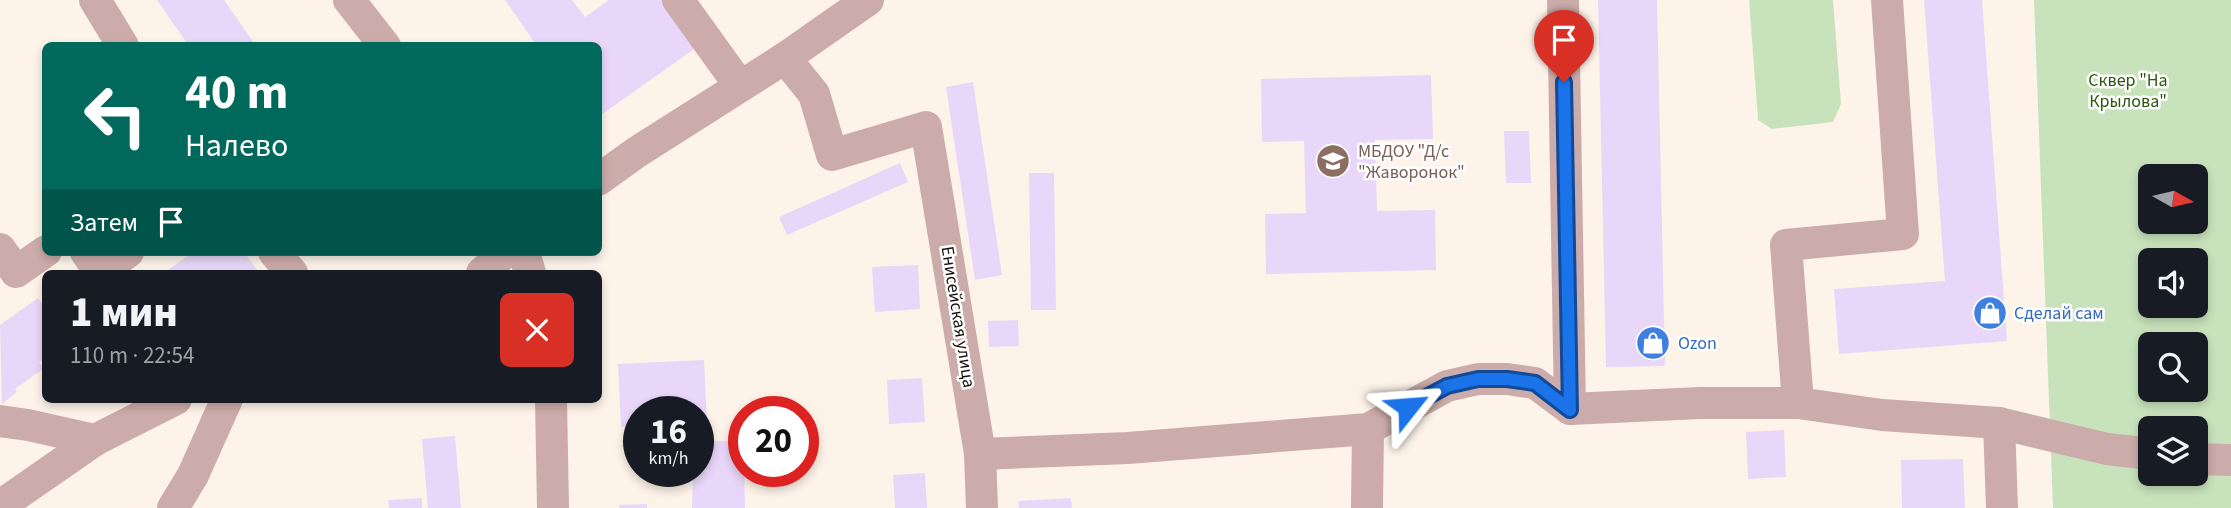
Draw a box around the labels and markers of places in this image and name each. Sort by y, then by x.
pin [1534,10,1594,82]
place label: МБДОУ "Д/с "Жаворонок" [1358,139,1465,185]
school or university icon: МБДОУ "Д/с "Жаворонок" [1314,142,1352,180]
shop icon: Сделай сам [1971,294,2009,332]
place label: Сделай сам [2014,301,2104,326]
shop icon: Ozon [1634,324,1672,362]
place label: Ozon [1678,331,1717,356]

